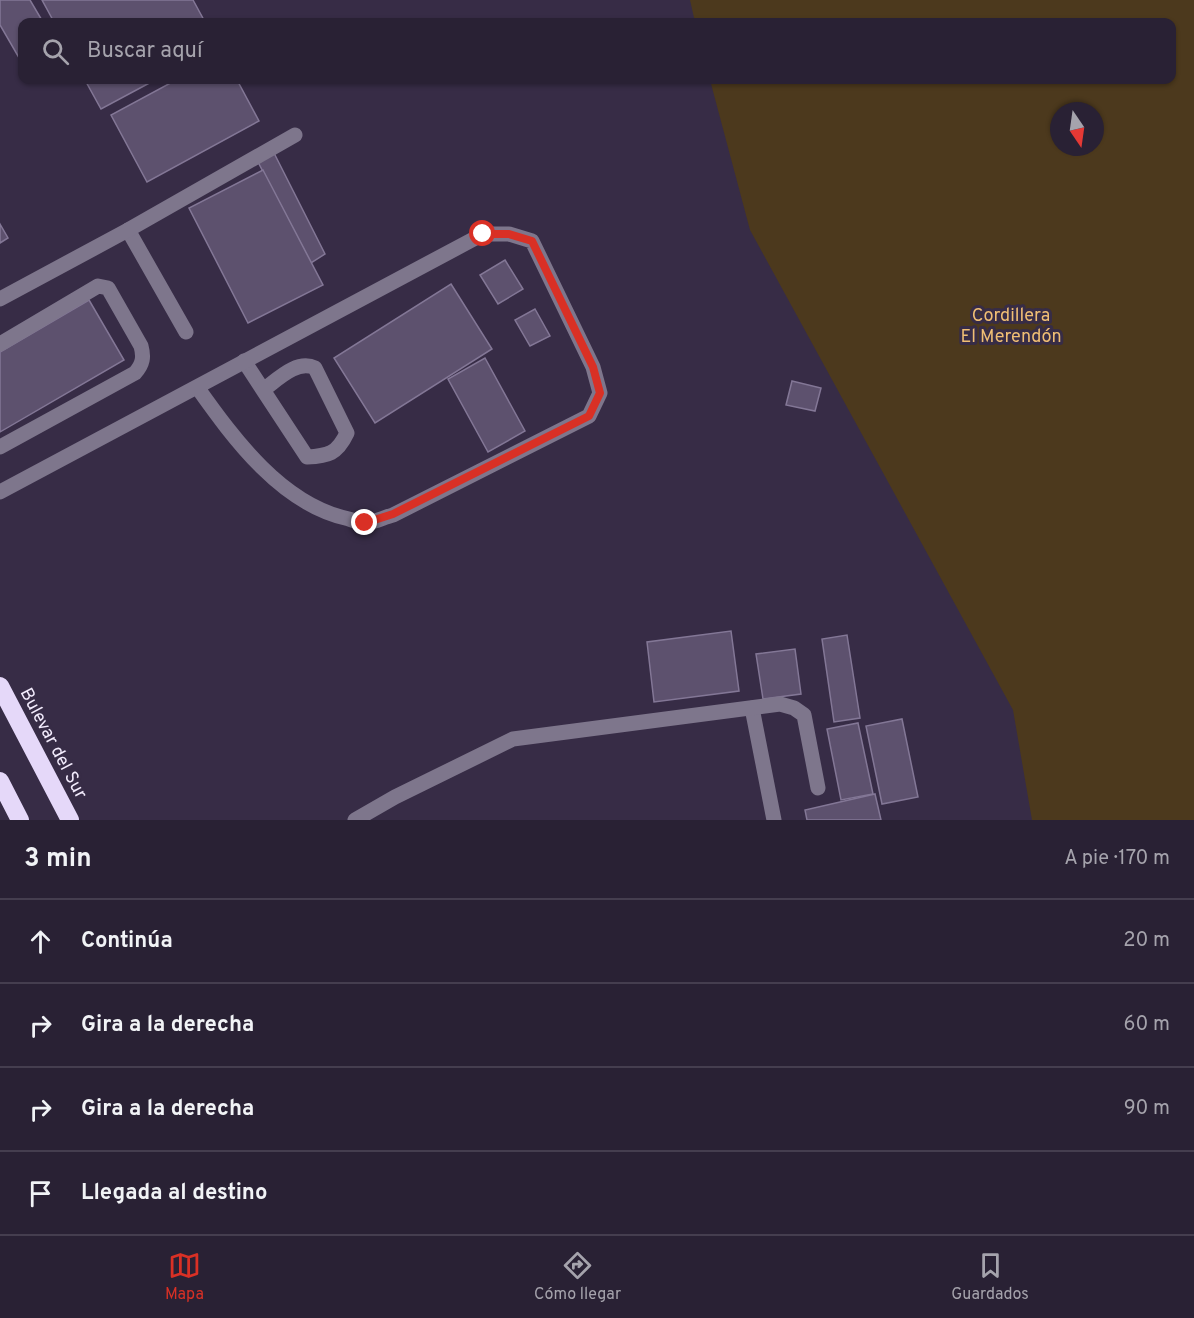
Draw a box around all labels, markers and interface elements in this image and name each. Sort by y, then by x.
search box [18,18,1176,84]
icon: search [39,35,72,68]
text: Buscar aquí [87,38,203,65]
north arrow [1050,102,1104,156]
route start [469,220,495,246]
park label: Cordillera El Merendón [960,305,1062,349]
route end [351,509,377,535]
street label: Bulevar del Sur [14,684,92,803]
text: 3 min [24,843,92,876]
text: A pie · 170 m [1064,846,1170,872]
icon: ahead [24,925,57,958]
text: Continúa [81,928,173,955]
text: 20 m [1123,928,1170,954]
icon: right [24,1009,57,1042]
text: Gira a la derecha [81,1012,254,1039]
text: 60 m [1124,1012,1170,1038]
icon: right [24,1093,57,1126]
text: Gira a la derecha [81,1096,254,1123]
text: 90 m [1124,1096,1170,1122]
icon: arrive [24,1177,57,1210]
text: Llegada al destino [81,1180,267,1207]
tab: Mapa [165,1249,204,1305]
tab: Cómo llegar [534,1249,621,1305]
tab: Guardados [951,1249,1029,1305]

